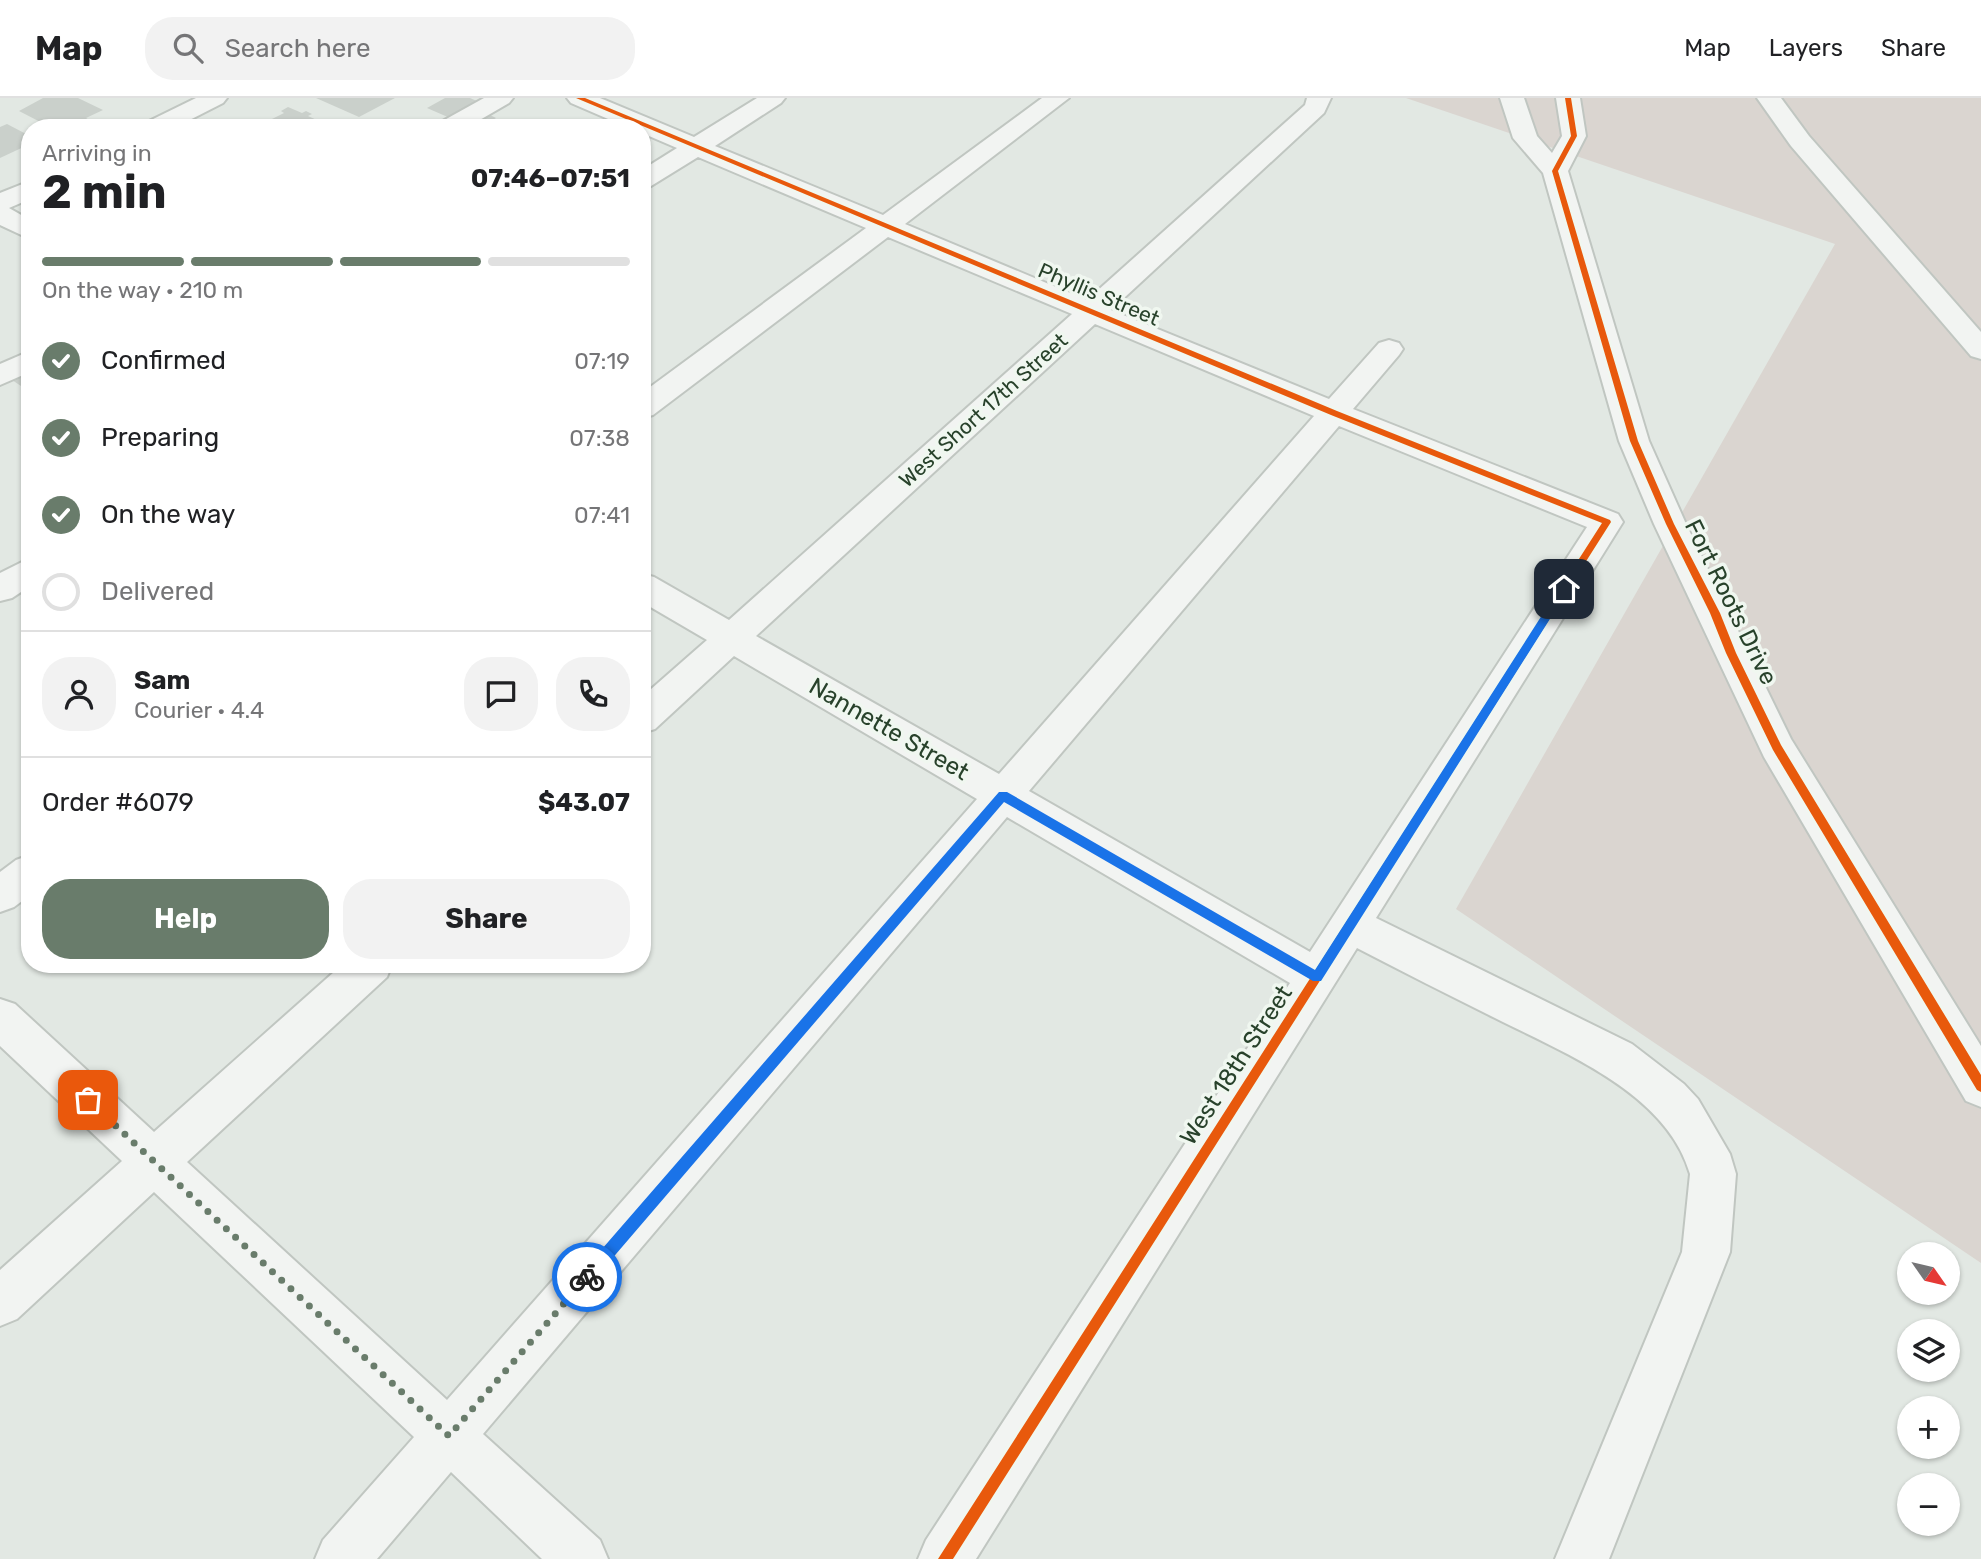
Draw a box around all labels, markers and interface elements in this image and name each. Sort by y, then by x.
search box [145,17,635,80]
text: Map [35,29,103,68]
icon: search [169,29,207,67]
text: Search here [225,33,370,64]
text: Map [1684,34,1731,62]
text: Layers [1769,34,1843,62]
text: Share [1881,34,1946,62]
text: Arriving in [42,139,152,167]
text: 07:46–07:51 [471,163,630,194]
text: 2 min [42,165,167,220]
street label: Phyllis Street [1035,257,1163,331]
text: On the way · 210 m [42,276,243,304]
street label: West Short 17th Street [894,328,1072,492]
icon: check [42,342,80,380]
text: Confirmed [101,345,226,376]
text: 07:19 [574,347,630,375]
icon: check [42,419,80,457]
text: Preparing [101,422,219,453]
text: 07:38 [569,424,630,452]
icon: check [42,496,80,534]
text: On the way [101,499,235,530]
text: 07:41 [574,501,630,529]
street label: Fort Roots Drive [1679,515,1783,689]
pin [1534,559,1594,619]
icon: home [1545,570,1583,608]
text: Delivered [101,576,214,607]
button: person [42,657,116,731]
button: chat [464,657,538,731]
button: phone [556,657,630,731]
text: Sam [134,665,190,696]
street label: Nannette Street [804,672,974,786]
text: Courier · 4.4 [134,696,264,724]
text: Order #6079 [42,787,194,818]
text: $43.07 [538,787,630,818]
button: Help [42,879,329,959]
button: Share [343,879,630,959]
street label: West 18th Street [1174,980,1298,1150]
pin [58,1070,118,1130]
icon: bag [69,1081,107,1119]
courier [552,1242,622,1312]
north arrow [1897,1242,1960,1306]
map controls [1897,1242,1960,1536]
icon: bike [568,1258,606,1296]
button: layers [1897,1319,1960,1382]
button: + [1897,1396,1960,1459]
button: − [1897,1473,1960,1536]

